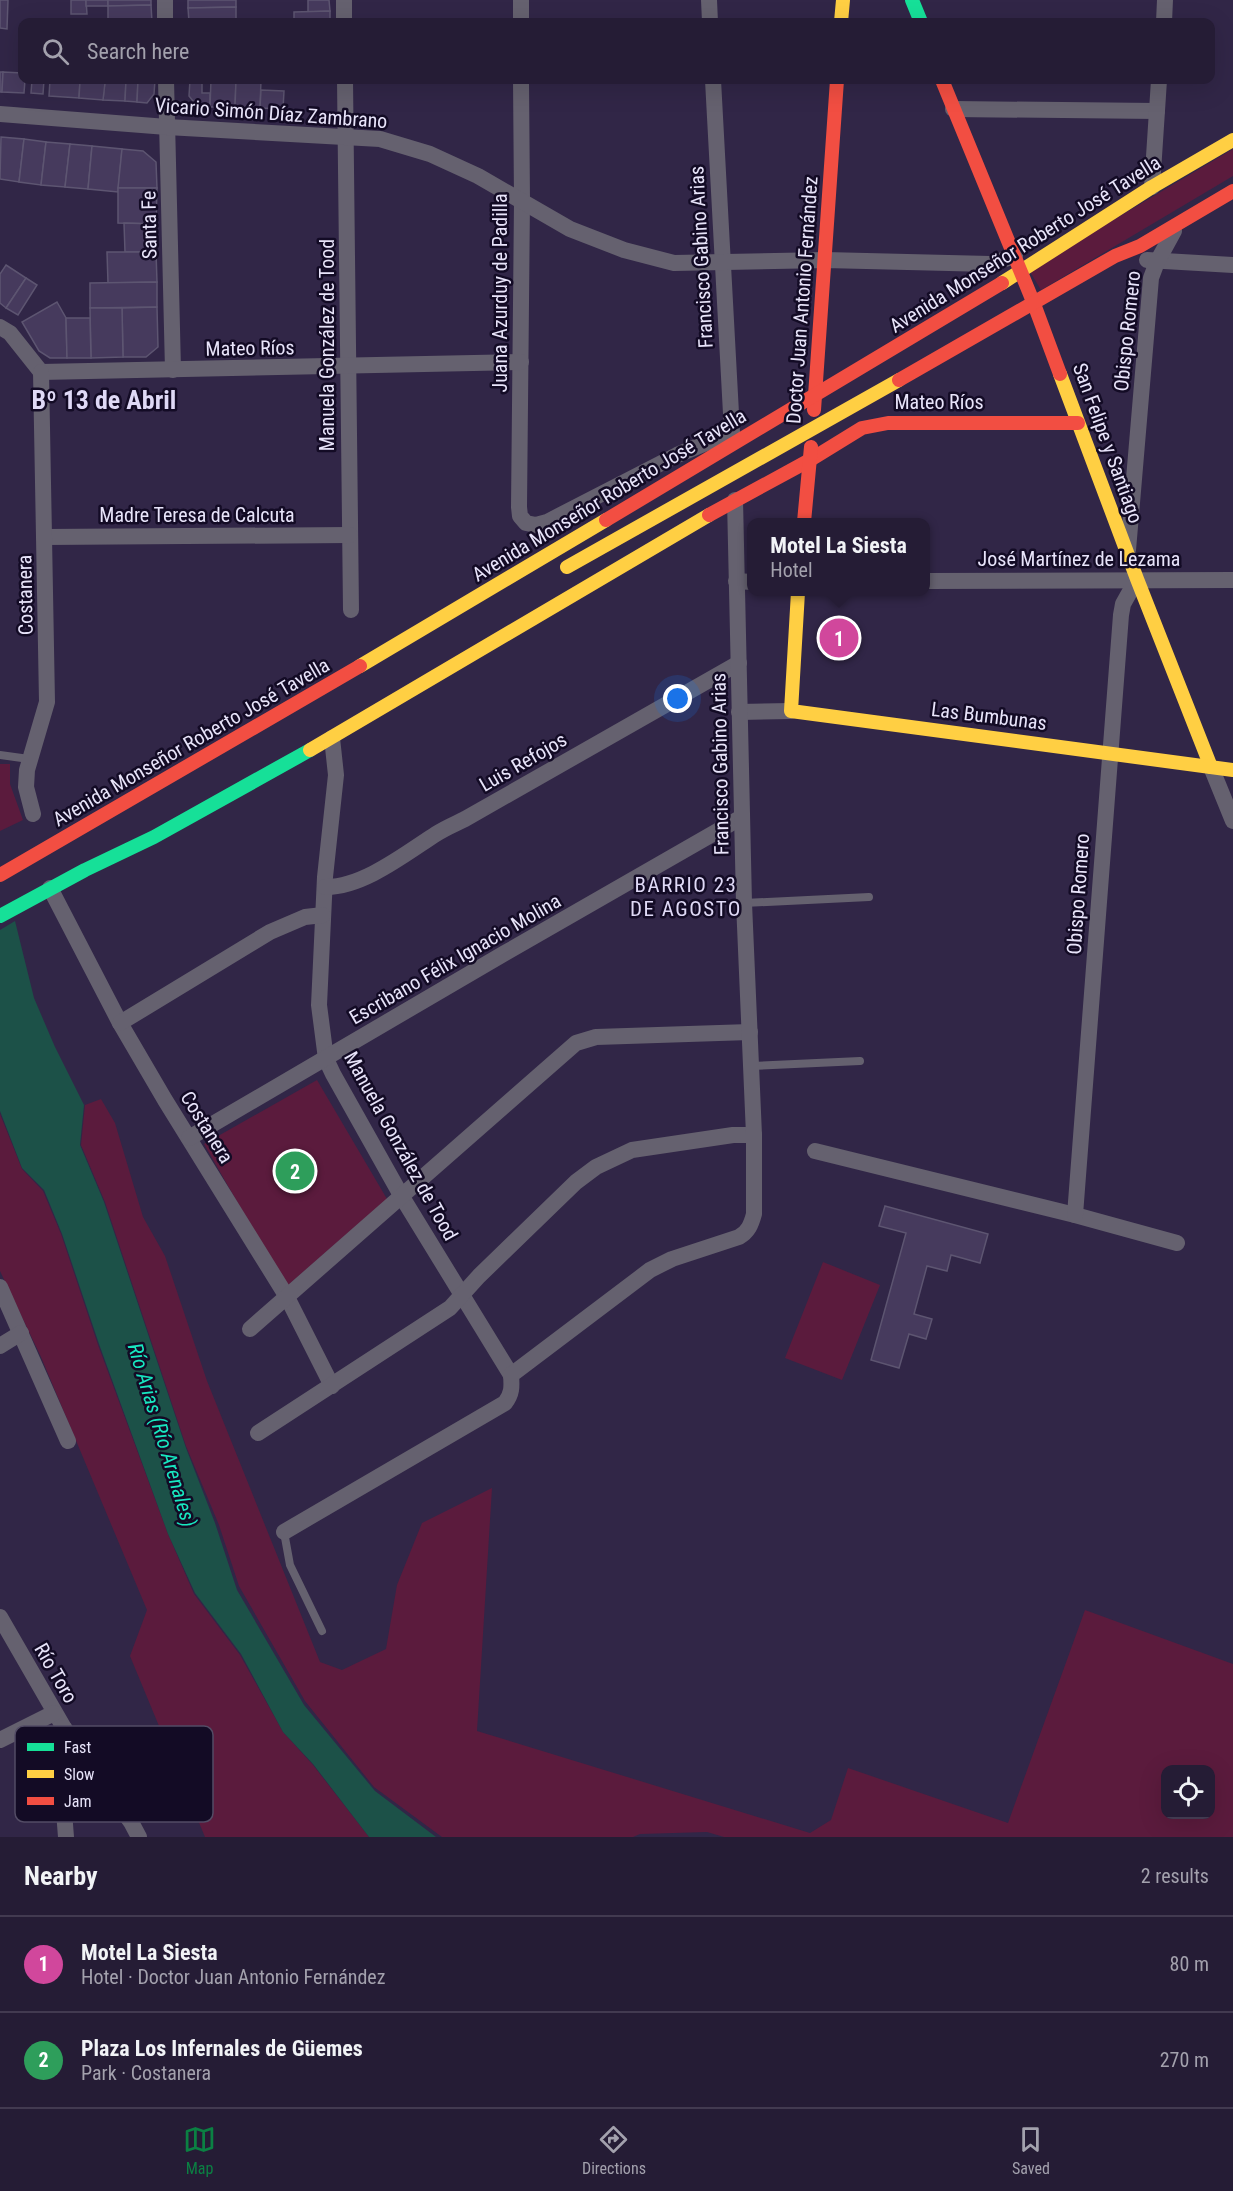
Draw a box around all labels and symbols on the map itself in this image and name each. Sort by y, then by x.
street label: Vicario Simón Díaz Zambrano [154,93,388,133]
street label: Avenida Monseñor Roberto José Tavella [885,150,1165,338]
street label: Francisco Gabino Arias [684,165,718,349]
street label: Doctor Juan Antonio Fernández [781,175,823,425]
street label: Santa Fe [136,191,162,259]
street label: Juana Azurduy de Padilla [488,193,512,393]
street label: Manuela González de Tood [315,239,339,451]
street label: Obispo Romero [1109,270,1145,392]
street label: Mateo Ríos [205,335,295,361]
street label: San Felipe y Santiago [1068,360,1148,526]
district label: Bº 13 de Abril [32,385,176,415]
street label: Mateo Ríos [894,390,984,414]
street label: Avenida Monseñor Roberto José Tavella [468,403,750,587]
street label: Madre Teresa de Calcuta [99,503,295,527]
street label: José Martínez de Lezama [978,547,1180,571]
street label: Costanera [12,555,38,635]
pin: 1 [820,616,858,660]
street label: Avenida Monseñor Roberto José Tavella [48,653,334,831]
street label: Francisco Gabino Arias [706,673,734,855]
your location [663,684,692,713]
street label: Las Bumbunas [930,697,1048,735]
street label: Luis Refojos [475,727,571,797]
street label: Obispo Romero [1062,833,1094,955]
district label: BARRIO 23 DE AGOSTO [630,873,742,921]
street label: Escribano Félix Ignacio Molina [345,889,565,1029]
street label: Manuela González de Tood [339,1047,463,1245]
street label: Costanera [176,1087,238,1167]
pin: 2 [276,1148,314,1194]
water label: Río Arias (Río Arenales) [123,1340,201,1530]
street label: Río Toro [29,1639,83,1707]
legend [15,1726,213,1822]
text: Fast [64,1738,91,1757]
text: Slow [64,1765,94,1784]
text: Jam [64,1792,91,1811]

